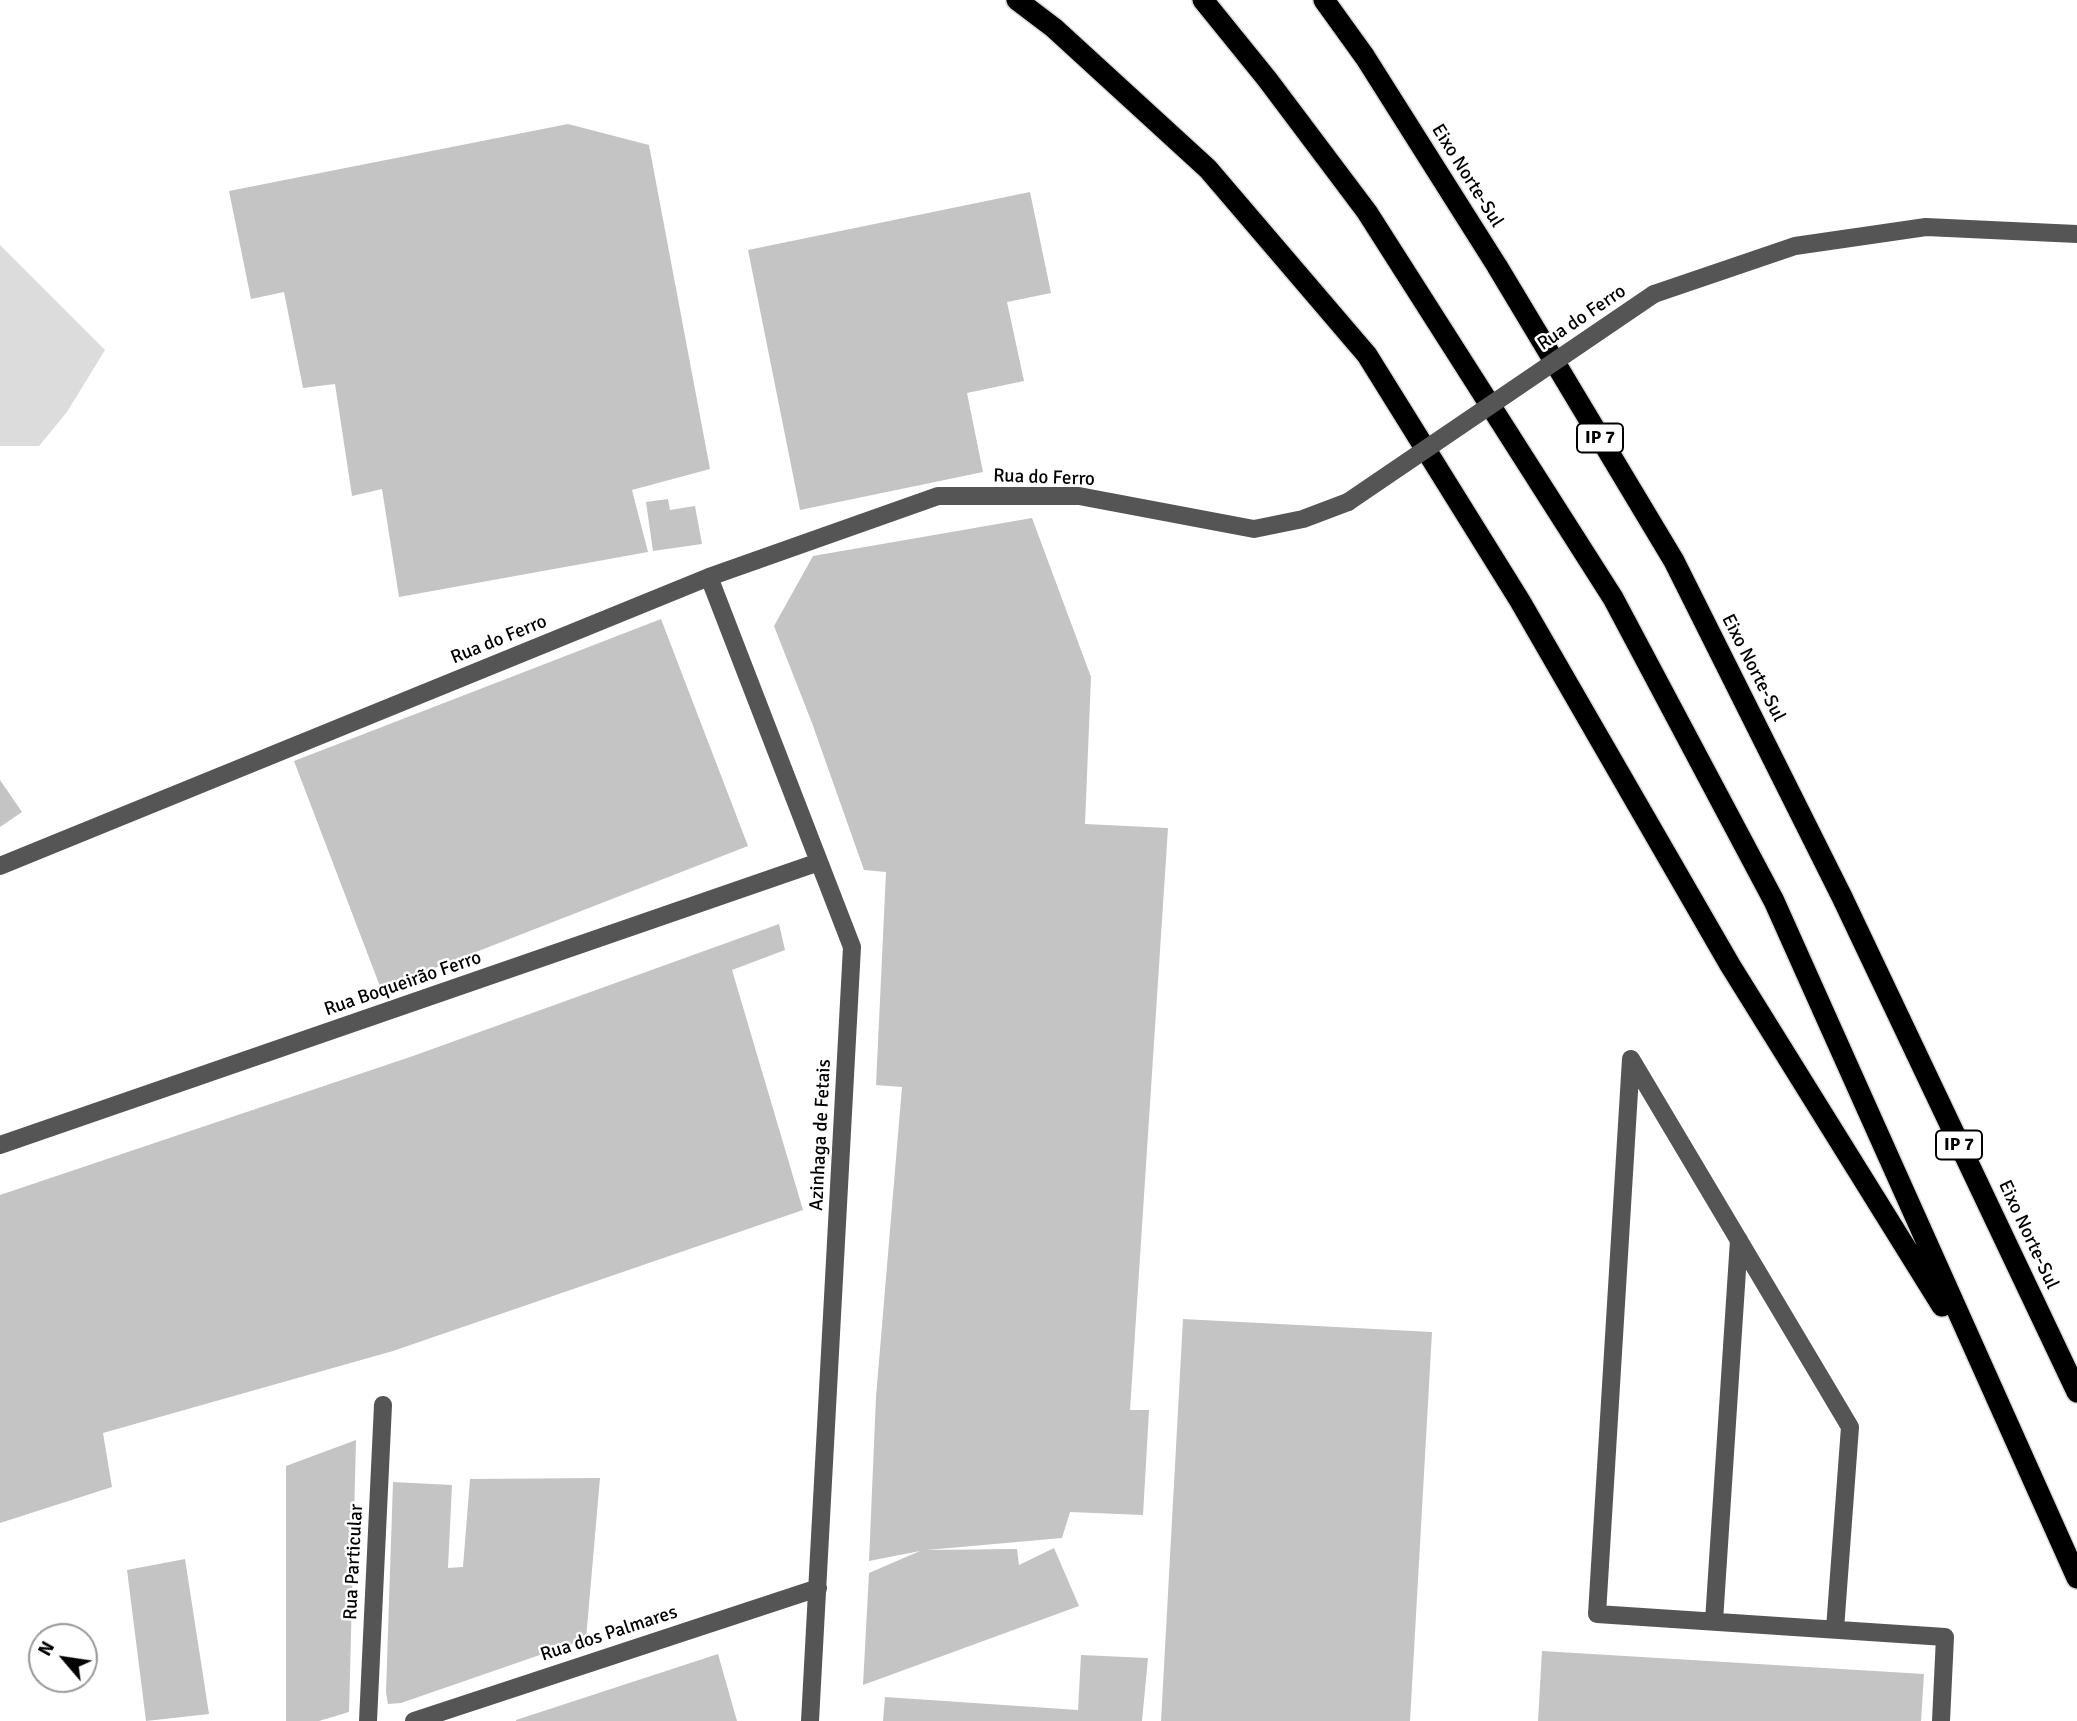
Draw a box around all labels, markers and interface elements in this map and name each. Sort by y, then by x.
street label: Eixo Norte-Sul [1426,120,1508,232]
street label: Rua do Ferro [1533,280,1631,356]
road number: IP 7 [1577,424,1623,452]
street label: Rua do Ferro [993,465,1095,491]
street label: Rua do Ferro [448,610,550,670]
street label: Eixo Norte-Sul [1716,610,1790,726]
street label: Rua Boqueirão Ferro [322,946,484,1022]
street label: Azinhaga de Fetais [806,1059,836,1211]
road number: IP 7 [1936,1130,1982,1160]
street label: Eixo Norte-Sul [1993,1177,2063,1293]
street label: Rua Particular [340,1503,368,1621]
street label: Rua dos Palmares [538,1601,680,1667]
north arrow [28,1623,98,1693]
text: N [33,1637,60,1660]

